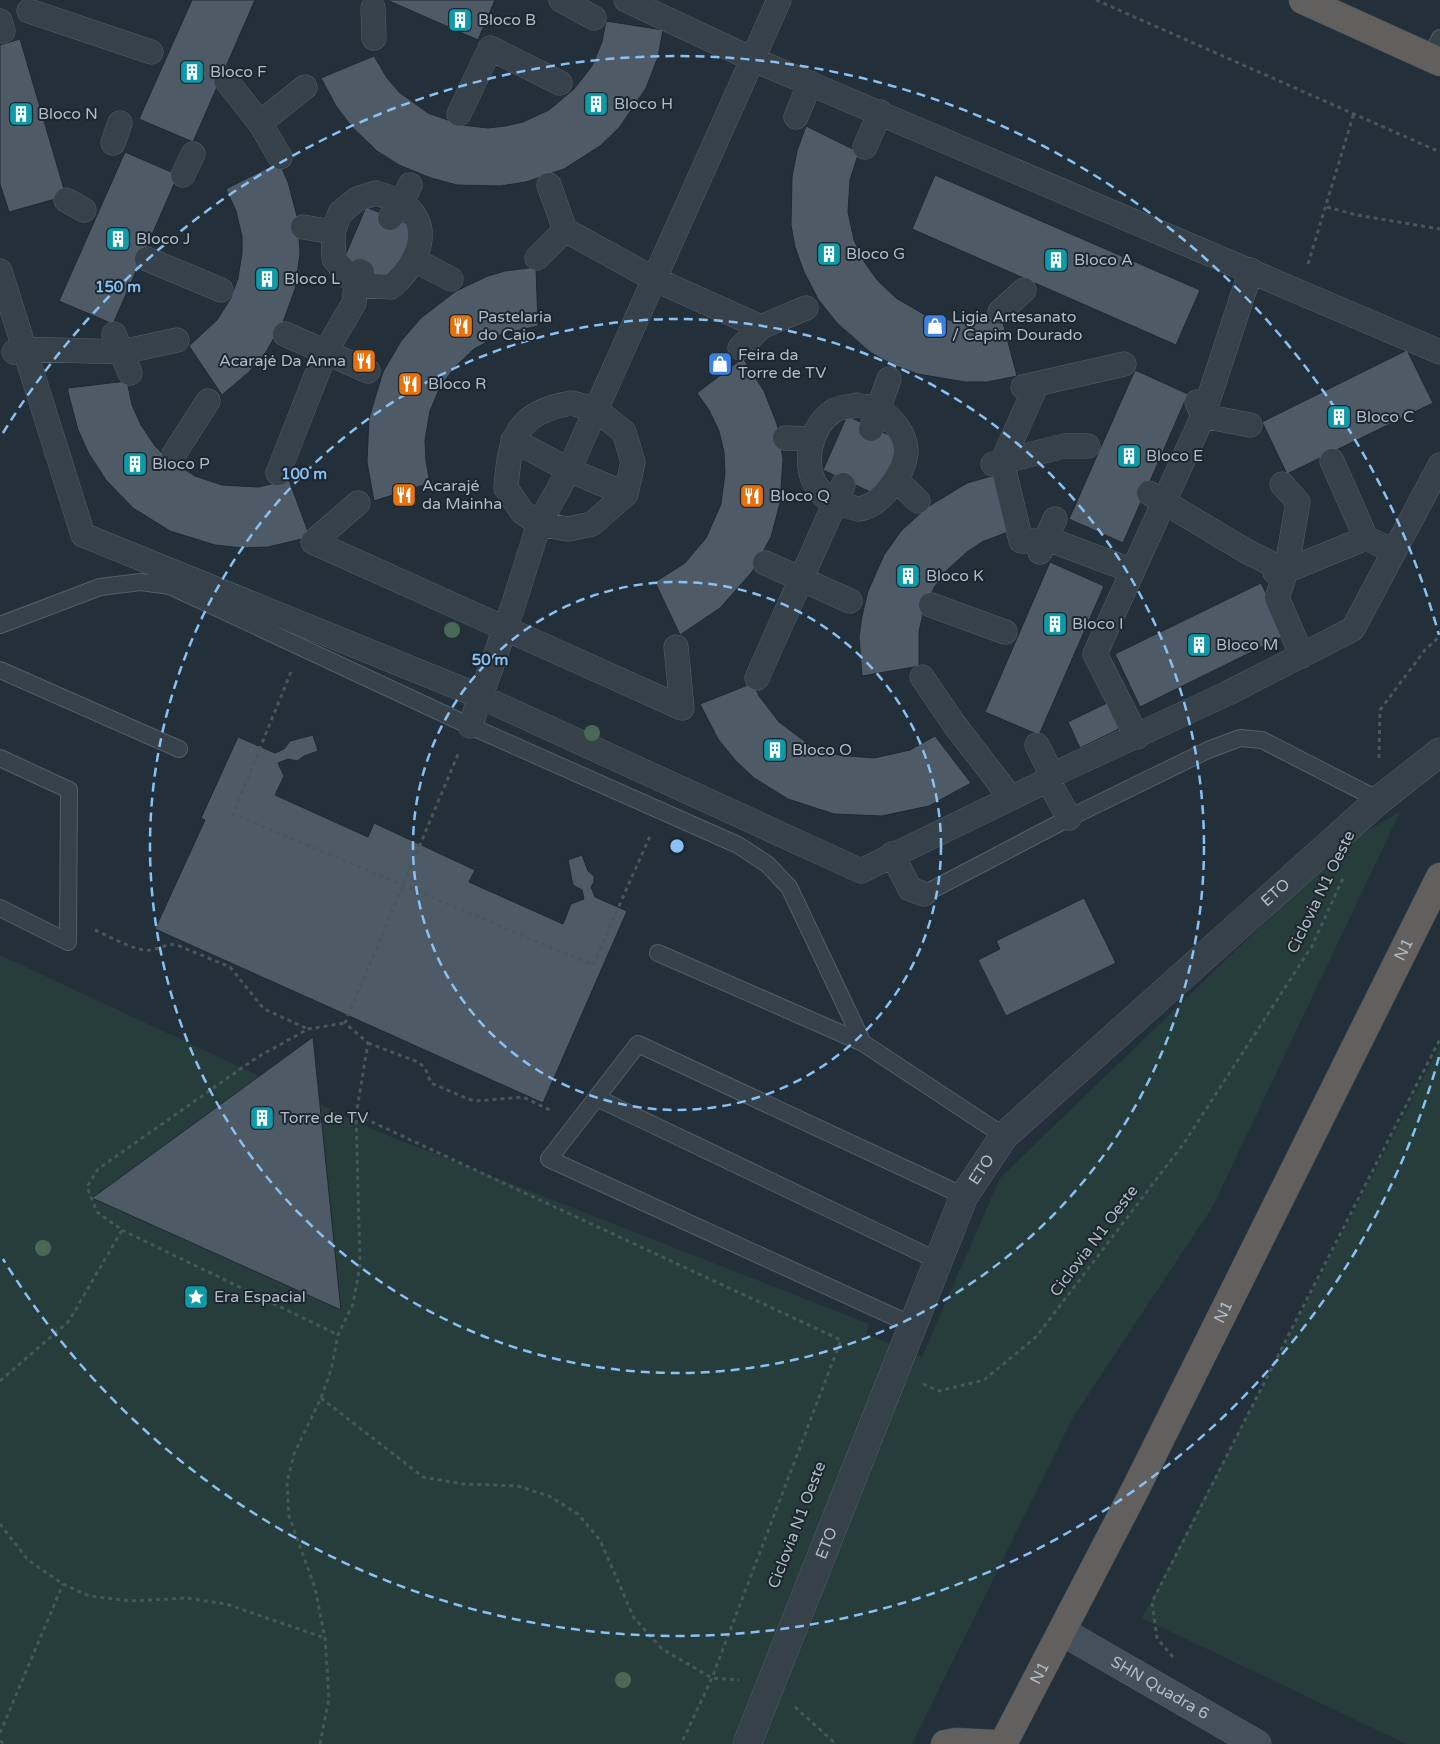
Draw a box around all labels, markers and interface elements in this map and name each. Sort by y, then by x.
building icon: Bloco B [447,7,473,33]
place label: Bloco B [478,10,536,30]
building icon: Bloco F [179,59,205,85]
place label: Bloco F [210,62,267,82]
building icon: Bloco H [583,91,609,117]
place label: Bloco H [614,94,673,114]
building icon: Bloco N [8,101,34,127]
place label: Bloco N [38,104,98,124]
building icon: Bloco J [105,226,131,252]
place label: Bloco J [136,229,191,249]
building icon: Bloco G [816,241,842,267]
place label: Bloco G [846,244,905,264]
building icon: Bloco A [1043,247,1069,273]
place label: Bloco A [1074,250,1133,270]
building icon: Bloco L [254,266,280,292]
place label: Bloco L [284,269,340,289]
text: 150 m [95,278,141,296]
place label: Pastelaria do Caio [478,307,552,345]
place label: Ligia Artesanato / Capim Dourado [952,307,1082,345]
restaurant icon: Pastelaria do Caio [448,313,474,339]
shop icon: Ligia Artesanato / Capim Dourado [922,313,948,339]
place label: Feira da Torre de TV [738,345,826,383]
restaurant icon: Acarajé Da Anna [351,348,377,374]
place label: Acarajé Da Anna [219,351,346,371]
shop icon: Feira da Torre de TV [707,351,733,377]
restaurant icon: Bloco R [397,371,423,397]
place label: Bloco R [428,374,486,394]
building icon: Bloco C [1326,404,1352,430]
place label: Bloco C [1356,407,1414,427]
building icon: Bloco E [1116,443,1142,469]
place label: Bloco E [1146,446,1203,466]
building icon: Bloco P [122,451,148,477]
place label: Bloco P [152,454,210,474]
text: 100 m [281,465,327,483]
place label: Acarajé da Mainha [422,476,502,514]
restaurant icon: Acarajé da Mainha [391,482,417,508]
restaurant icon: Bloco Q [739,483,765,509]
place label: Bloco Q [770,486,830,506]
building icon: Bloco K [895,563,921,589]
place label: Bloco K [926,566,984,586]
building icon: Bloco I [1042,611,1068,637]
place label: Bloco I [1072,614,1124,634]
building icon: Bloco M [1186,632,1212,658]
place label: Bloco M [1216,635,1279,655]
text: 50 m [472,651,508,669]
building icon: Bloco O [762,737,788,763]
place label: Bloco O [792,740,852,760]
street label: Ciclovia N1 Oeste [1283,827,1359,957]
centre of rings [668,837,686,855]
street label: ETO [1257,874,1294,911]
street label: N1 [1390,935,1418,964]
building icon: Torre de TV [249,1105,275,1131]
place label: Torre de TV [280,1108,368,1128]
street label: ETO [964,1151,999,1189]
street label: Ciclovia N1 Oeste [1046,1181,1142,1301]
place icon: Era Espacial [183,1284,209,1310]
place label: Era Espacial [214,1287,306,1307]
street label: N1 [1209,1297,1238,1327]
street label: Ciclovia N1 Oeste [764,1459,830,1591]
street label: ETO [811,1524,842,1562]
street label: SHN Quadra 6 [1107,1652,1213,1724]
street label: N1 [1026,1658,1054,1688]

